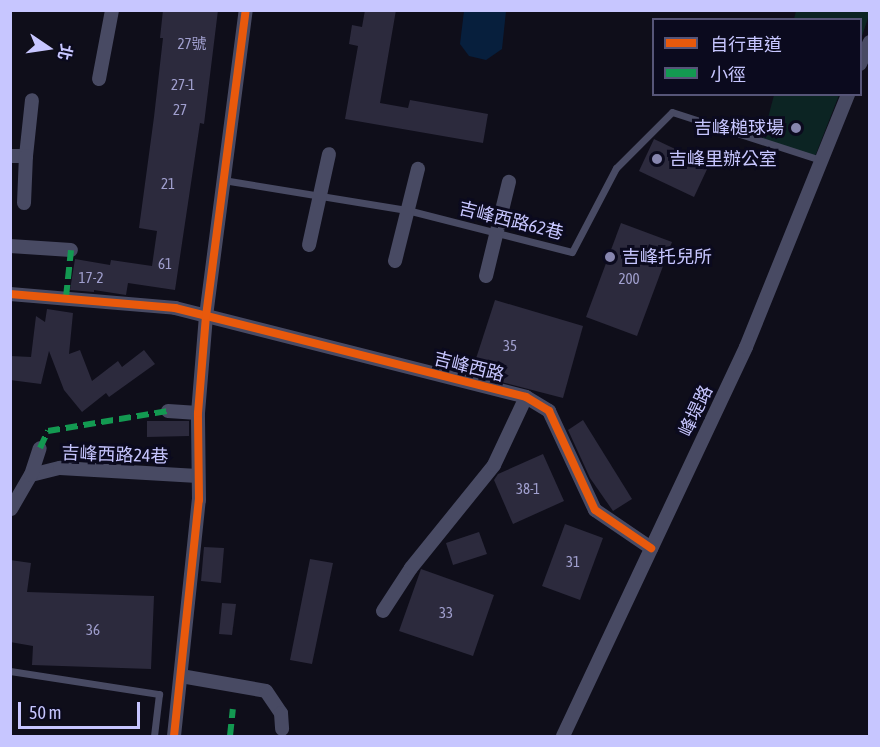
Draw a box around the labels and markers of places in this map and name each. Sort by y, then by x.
place label: 吉峰槌球場 [694,117,784,139]
marker: 吉峰槌球場 [789,121,803,135]
place label: 吉峰里辦公室 [669,148,777,170]
marker: 吉峰里辦公室 [650,152,664,166]
place label: 吉峰托兒所 [622,246,712,268]
marker: 吉峰托兒所 [603,250,617,264]

